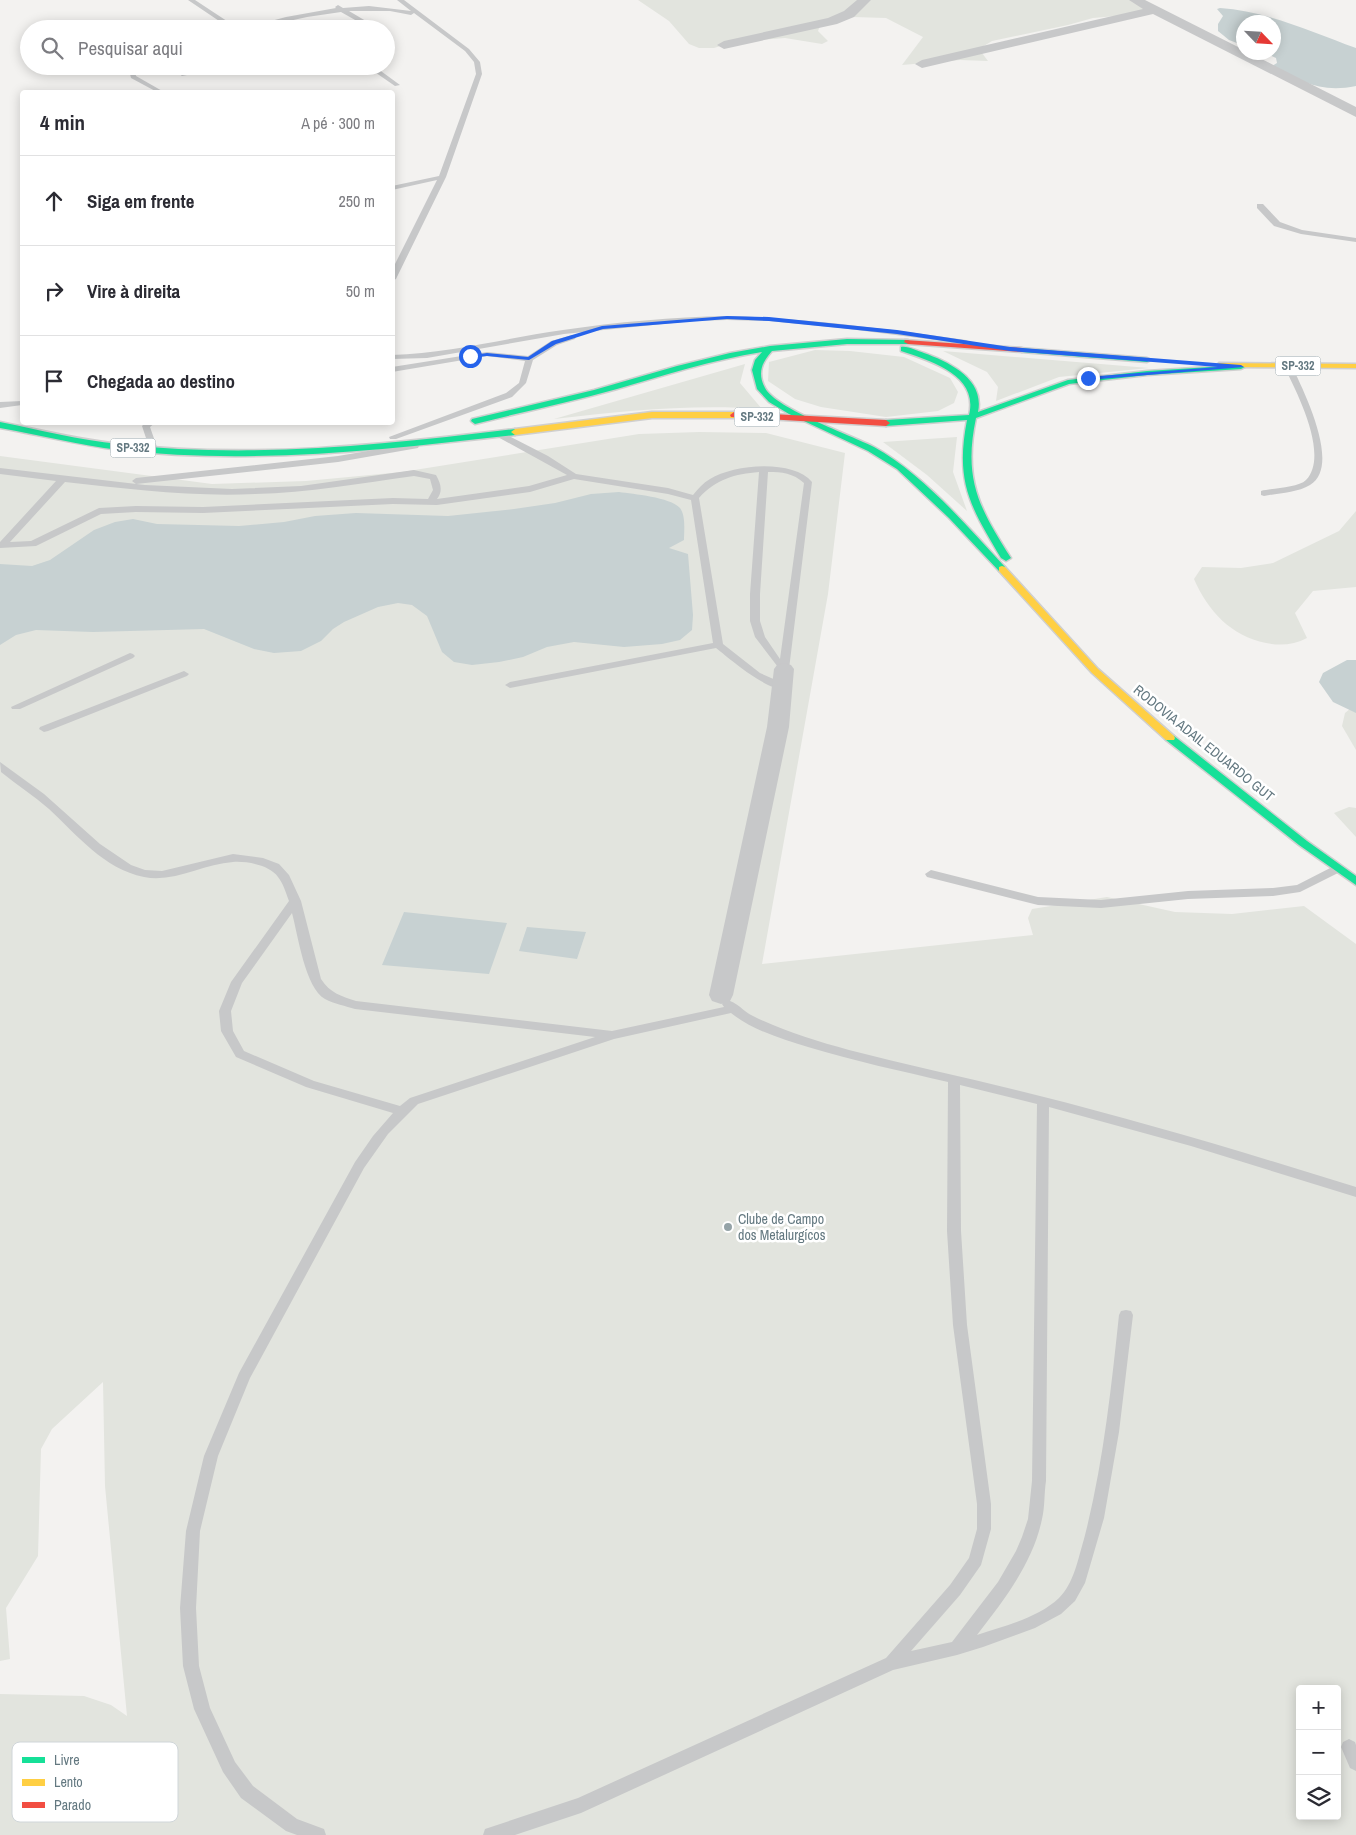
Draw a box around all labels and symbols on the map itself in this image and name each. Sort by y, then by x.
north arrow [1236,15,1281,60]
route start [459,345,482,368]
road number: SP-332 [1276,356,1320,376]
route end [1077,367,1100,390]
road number: SP-332 [734,408,780,427]
road number: SP-332 [110,438,156,458]
street label: RODOVIA ADAIL EDUARDO GUT [1130,681,1278,805]
place label: Clube de Campo dos Metalurgícos [738,1210,826,1244]
marker: Clube de Campo dos Metalurgícos [722,1221,734,1233]
legend [12,1742,178,1822]
text: Livre [54,1751,80,1769]
text: Lento [54,1773,83,1791]
text: Parado [54,1796,91,1814]

